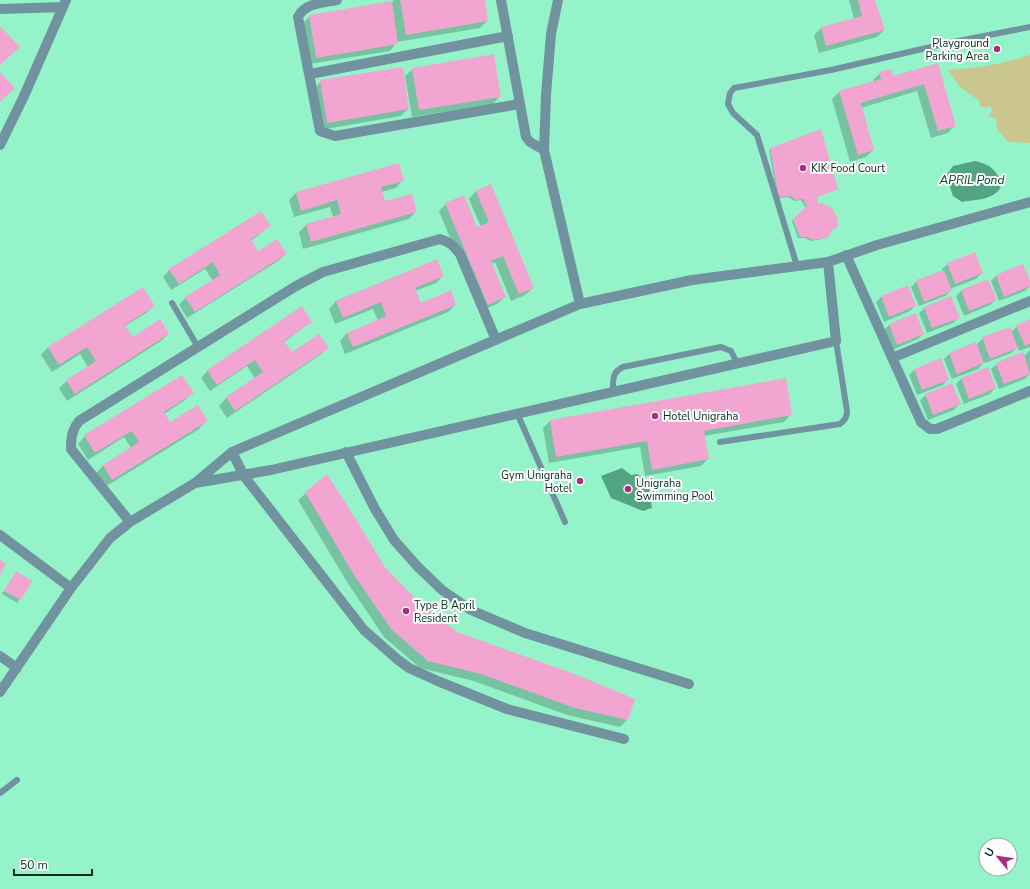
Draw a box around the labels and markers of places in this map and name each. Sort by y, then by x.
place label: Playground Parking Area [925,36,989,64]
marker: Playground Parking Area [992,44,1002,54]
place label: KIK Food Court [811,161,885,176]
marker: KIK Food Court [798,163,808,173]
place label: Hotel Unigraha [663,409,738,424]
marker: Hotel Unigraha [650,411,660,421]
place label: Gym Unigraha Hotel [501,468,573,496]
marker: Gym Unigraha Hotel [575,476,585,486]
place label: Unigraha Swimming Pool [636,476,714,504]
marker: Unigraha Swimming Pool [623,484,633,494]
place label: Type B April Resident [414,598,476,626]
marker: Type B April Resident [401,606,411,616]

